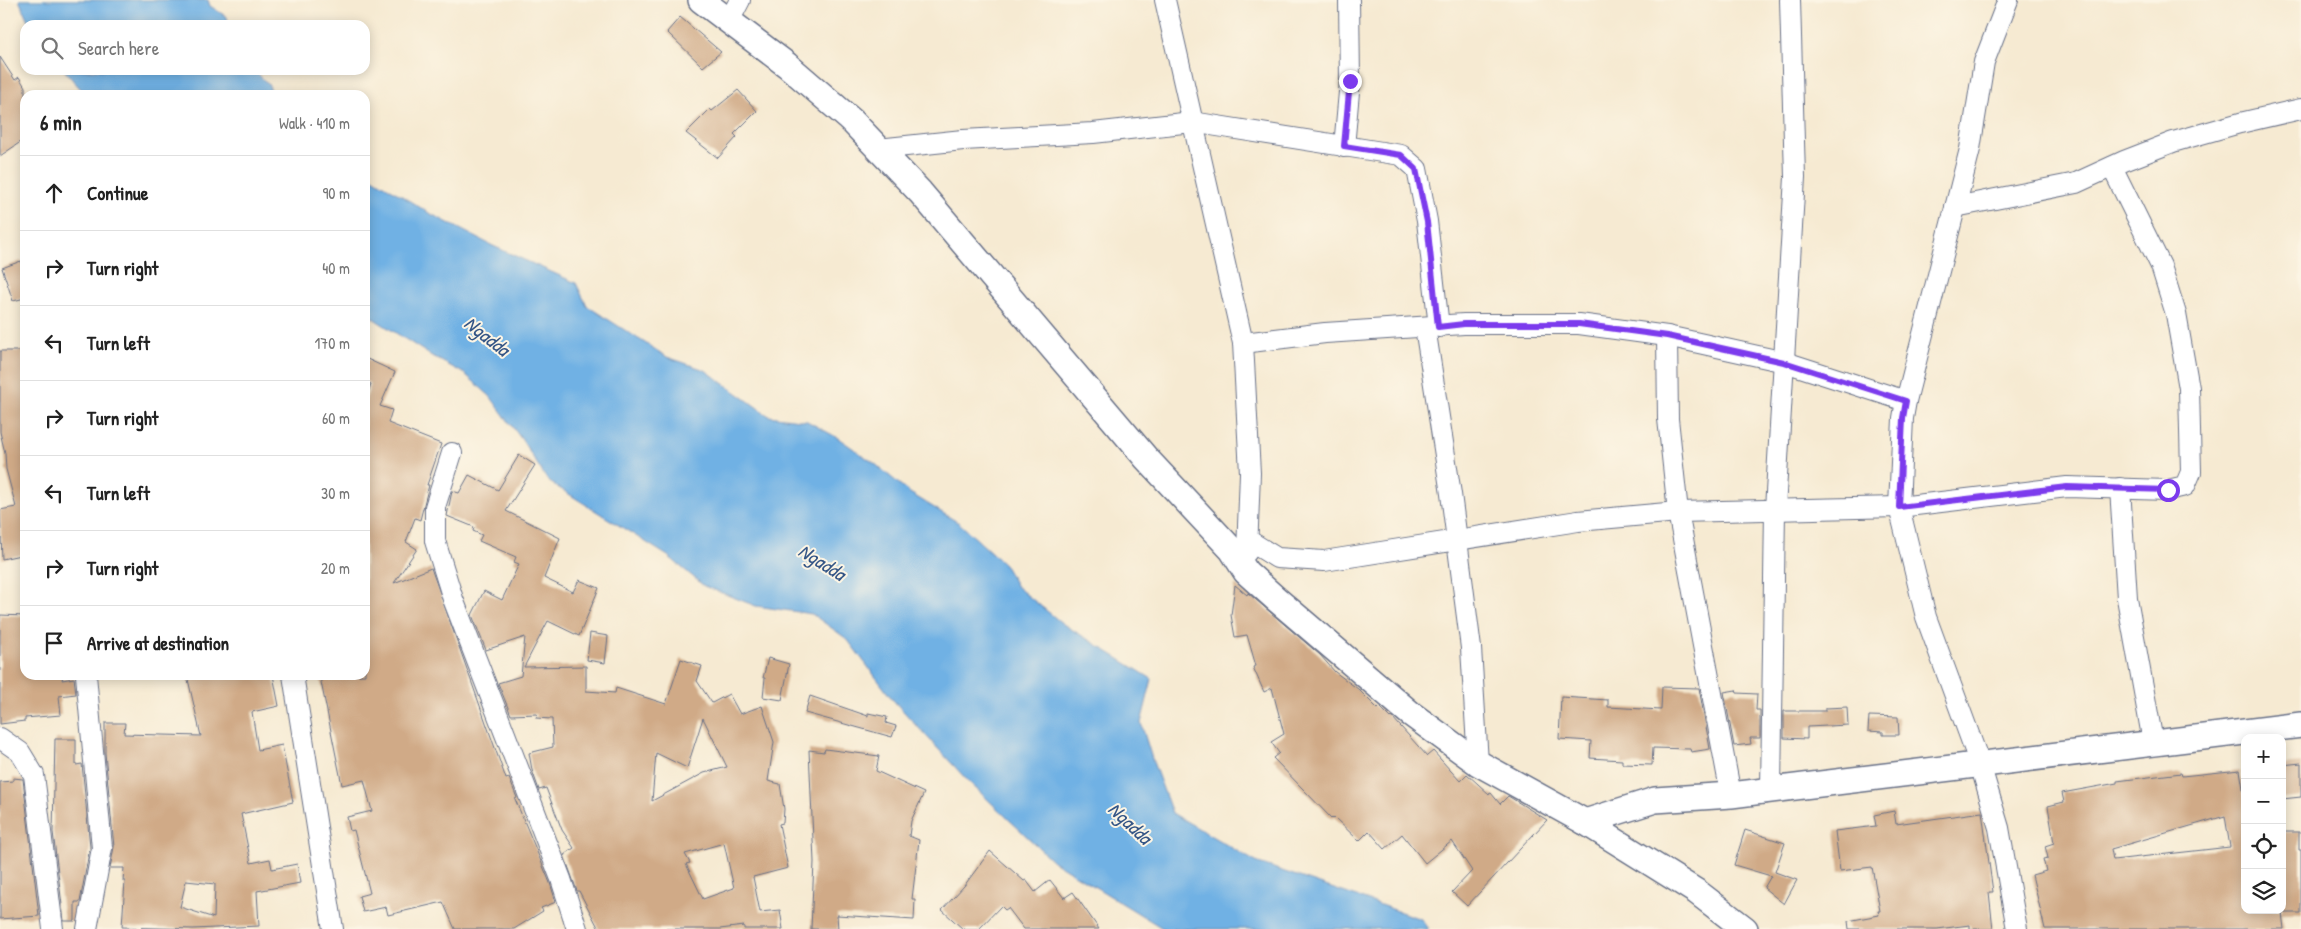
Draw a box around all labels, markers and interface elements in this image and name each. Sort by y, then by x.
search box [20,20,370,75]
icon: search [38,34,66,62]
text: Search here [78,35,159,61]
route end [1339,70,1362,93]
text: 6 min [40,108,82,137]
text: Walk · 410 m [279,112,350,134]
icon: ahead [40,179,68,207]
text: Continue [87,180,148,206]
text: 90 m [322,182,350,204]
icon: right [40,254,68,282]
text: Turn right [87,255,158,281]
text: 40 m [322,257,350,279]
water label: Ngadda [458,309,517,364]
icon: left [40,329,68,357]
text: Turn left [87,330,150,356]
text: 170 m [315,332,350,354]
icon: right [40,404,68,432]
text: Turn right [87,405,158,431]
text: 60 m [322,407,350,429]
icon: left [40,479,68,507]
route start [2157,479,2180,502]
text: Turn left [87,480,150,506]
text: 30 m [321,482,350,504]
water label: Ngadda [793,537,853,588]
icon: right [40,554,68,582]
text: Turn right [87,555,158,581]
text: 20 m [321,557,350,579]
icon: arrive [40,629,68,657]
text: Arrive at destination [87,630,229,656]
map controls [2241,734,2286,914]
button: + [2241,734,2286,779]
button: − [2241,779,2286,824]
water label: Ngadda [1102,795,1160,852]
button: locate [2241,824,2286,869]
button: layers [2241,869,2286,914]

